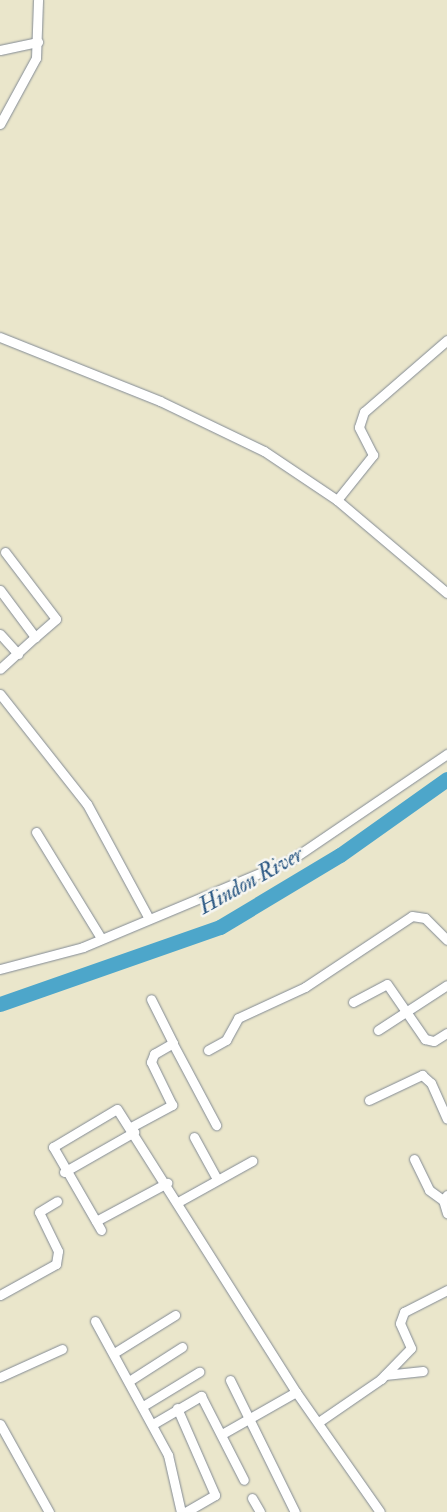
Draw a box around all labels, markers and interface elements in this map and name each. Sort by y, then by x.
water label: Hindon River [194,842,308,920]

